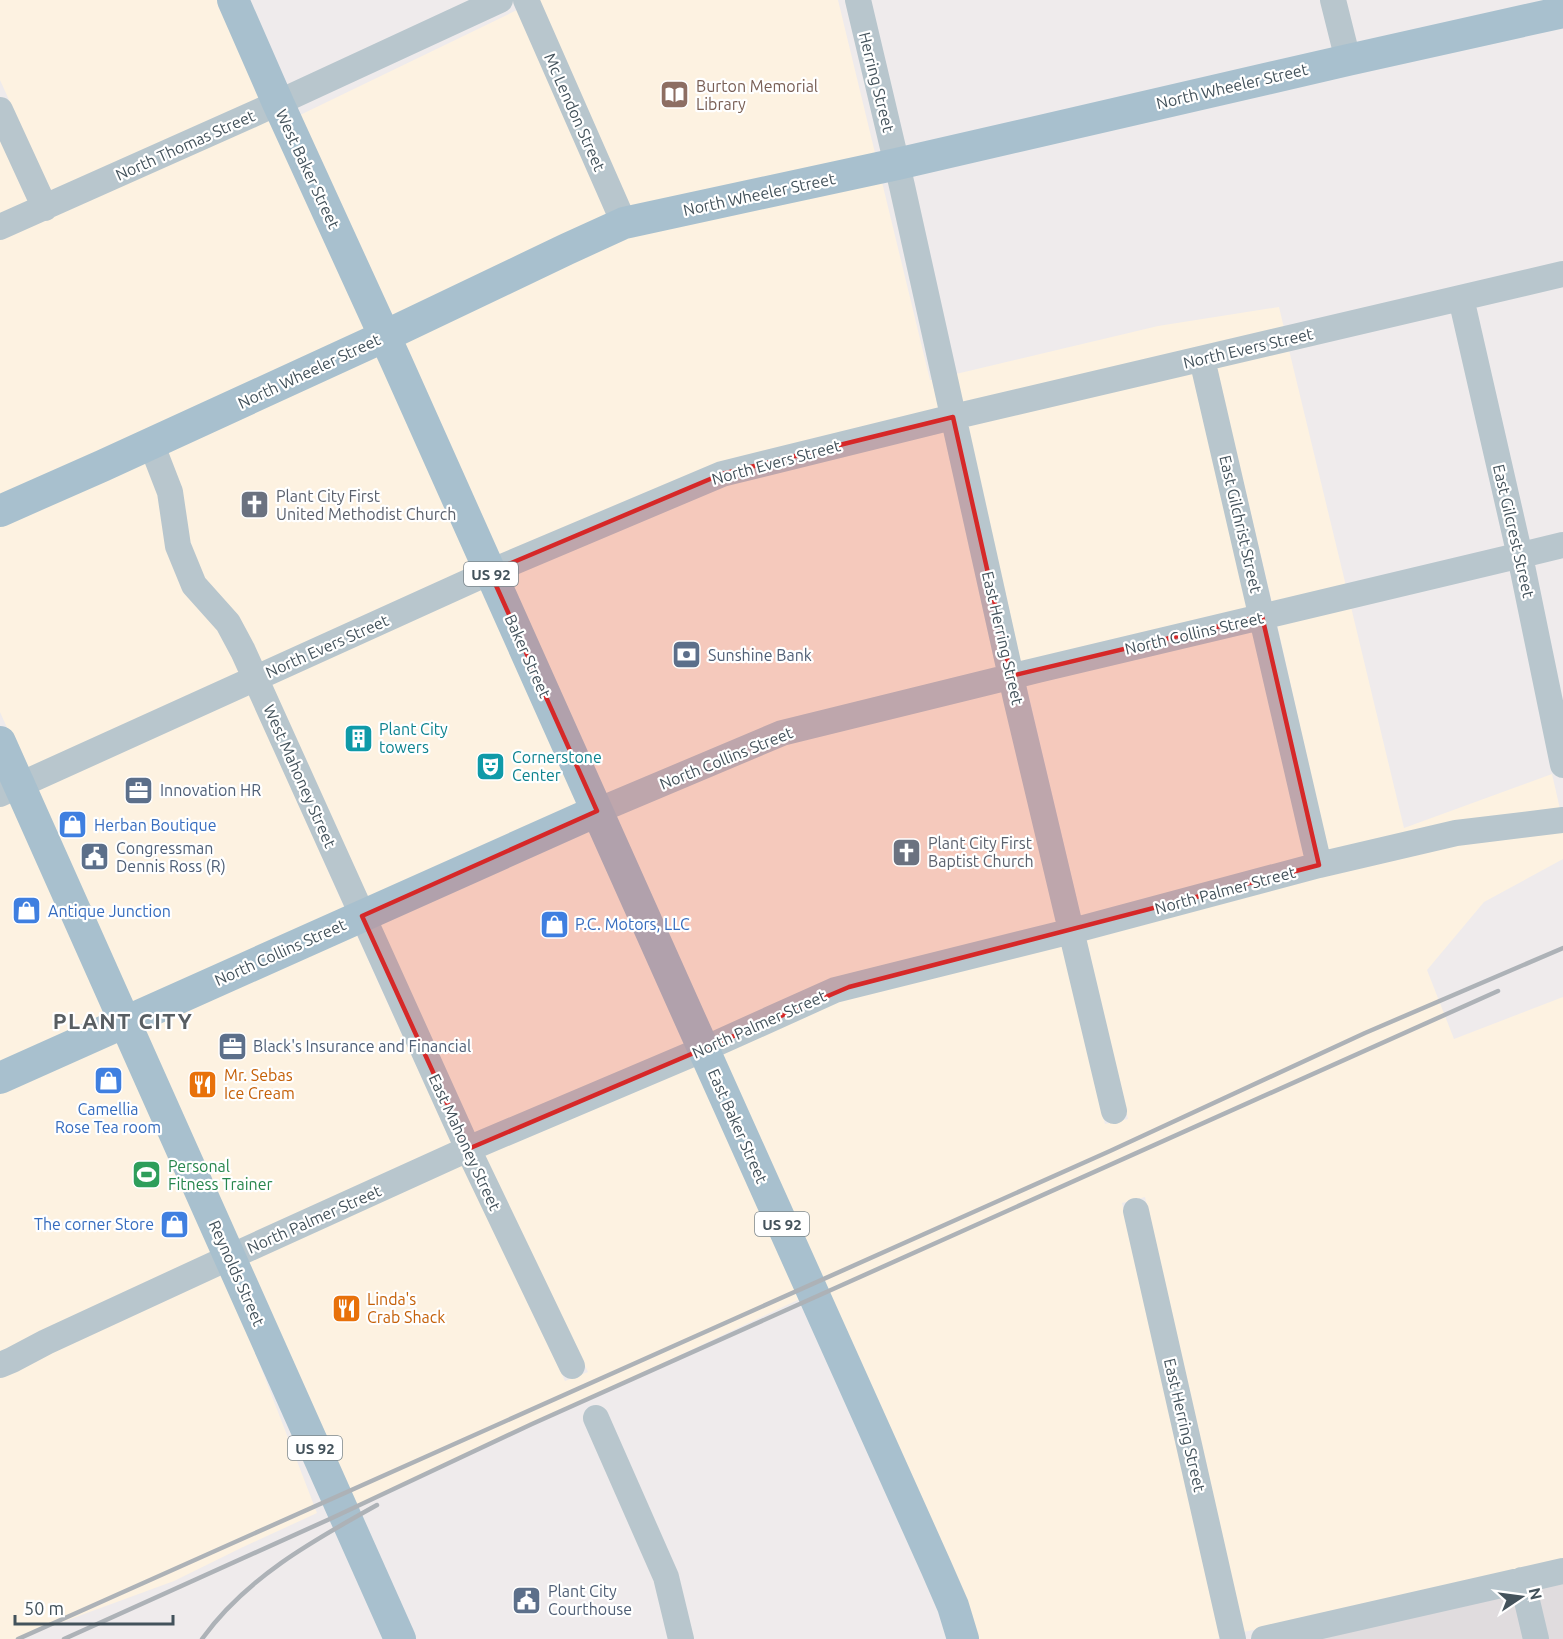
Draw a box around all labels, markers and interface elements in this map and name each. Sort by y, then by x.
street label: Herring Street [856,30,898,135]
street label: Mc Lendon Street [541,50,609,174]
street label: North Wheeler Street [1154,60,1310,112]
place label: Burton Memorial Library [696,77,818,113]
library icon: Burton Memorial Library [659,79,691,111]
street label: North Thomas Street [113,106,258,184]
street label: West Baker Street [272,106,344,232]
street label: North Wheeler Street [681,169,837,219]
street label: North Evers Street [1181,324,1315,372]
street label: North Wheeler Street [235,330,384,412]
street label: North Evers Street [710,436,843,488]
street label: East Gilchrist Street [1216,453,1266,595]
street label: East Gilcrest Street [1490,462,1538,600]
place label: Plant City First United Methodist Church [276,487,456,523]
church icon: Plant City First United Methodist Church [239,489,271,521]
road number: US 92 [464,562,518,586]
street label: East Herring Street [979,569,1027,707]
street label: North Collins Street [1123,608,1266,658]
street label: North Evers Street [263,611,392,681]
street label: Baker Street [502,611,555,701]
bank icon: Sunshine Bank [671,639,703,671]
place label: Sunshine Bank [708,646,812,664]
street label: West Mahoney Street [260,702,340,851]
place label: Plant City towers [379,720,448,756]
building icon: Plant City towers [342,722,374,754]
street label: North Collins Street [657,723,796,793]
place label: Cornerstone Center [512,748,602,784]
theatre icon: Cornerstone Center [475,750,507,782]
office icon: Innovation HR [123,774,155,806]
place label: Innovation HR [160,781,261,799]
shop icon: Herban Boutique [57,809,89,841]
place label: Herban Boutique [94,816,217,834]
place label: Plant City First Baptist Church [928,834,1034,870]
church icon: Plant City First Baptist Church [891,836,923,868]
place label: Congressman Dennis Ross (R) [116,839,226,876]
public building icon: Congressman Dennis Ross (R) [79,841,111,873]
street label: North Palmer Street [1153,862,1298,917]
shop icon: Antique Junction [11,895,43,927]
place label: Antique Junction [48,902,171,920]
shop icon: P.C. Motors, LLC [538,908,570,940]
street label: North Collins Street [212,915,349,989]
place label: P.C. Motors, LLC [575,915,690,933]
street label: North Palmer Street [689,986,829,1062]
district label: PLANT CITY [53,1008,193,1033]
office icon: Black's Insurance and Financial [216,1030,248,1062]
place label: Black's Insurance and Financial [253,1037,471,1055]
shop icon: Camellia Rose Tea room [92,1065,124,1097]
place label: Mr. Sebas Ice Cream [224,1066,295,1102]
street label: East Baker Street [705,1066,772,1187]
restaurant icon: Mr. Sebas Ice Cream [187,1068,219,1100]
street label: East Mahoney Street [425,1071,505,1214]
place label: Camellia Rose Tea room [55,1100,161,1136]
place label: Personal Fitness Trainer [168,1157,273,1193]
sports icon: Personal Fitness Trainer [131,1159,163,1191]
street label: North Palmer Street [244,1181,384,1257]
shop icon: The corner Store [159,1208,191,1240]
road number: US 92 [755,1212,809,1236]
place label: The corner Store [34,1215,154,1233]
street label: Reynolds Street [206,1217,269,1329]
place label: Linda's Crab Shack [367,1290,445,1326]
restaurant icon: Linda's Crab Shack [330,1292,362,1324]
street label: East Herring Street [1161,1356,1209,1494]
road number: US 92 [288,1436,342,1460]
north arrow [1491,1567,1551,1627]
place label: Plant City Courthouse [548,1582,632,1618]
public building icon: Plant City Courthouse [511,1584,543,1616]
text: N [1526,1586,1546,1601]
scale bar [15,1588,172,1626]
text: 50 m [24,1598,64,1618]

